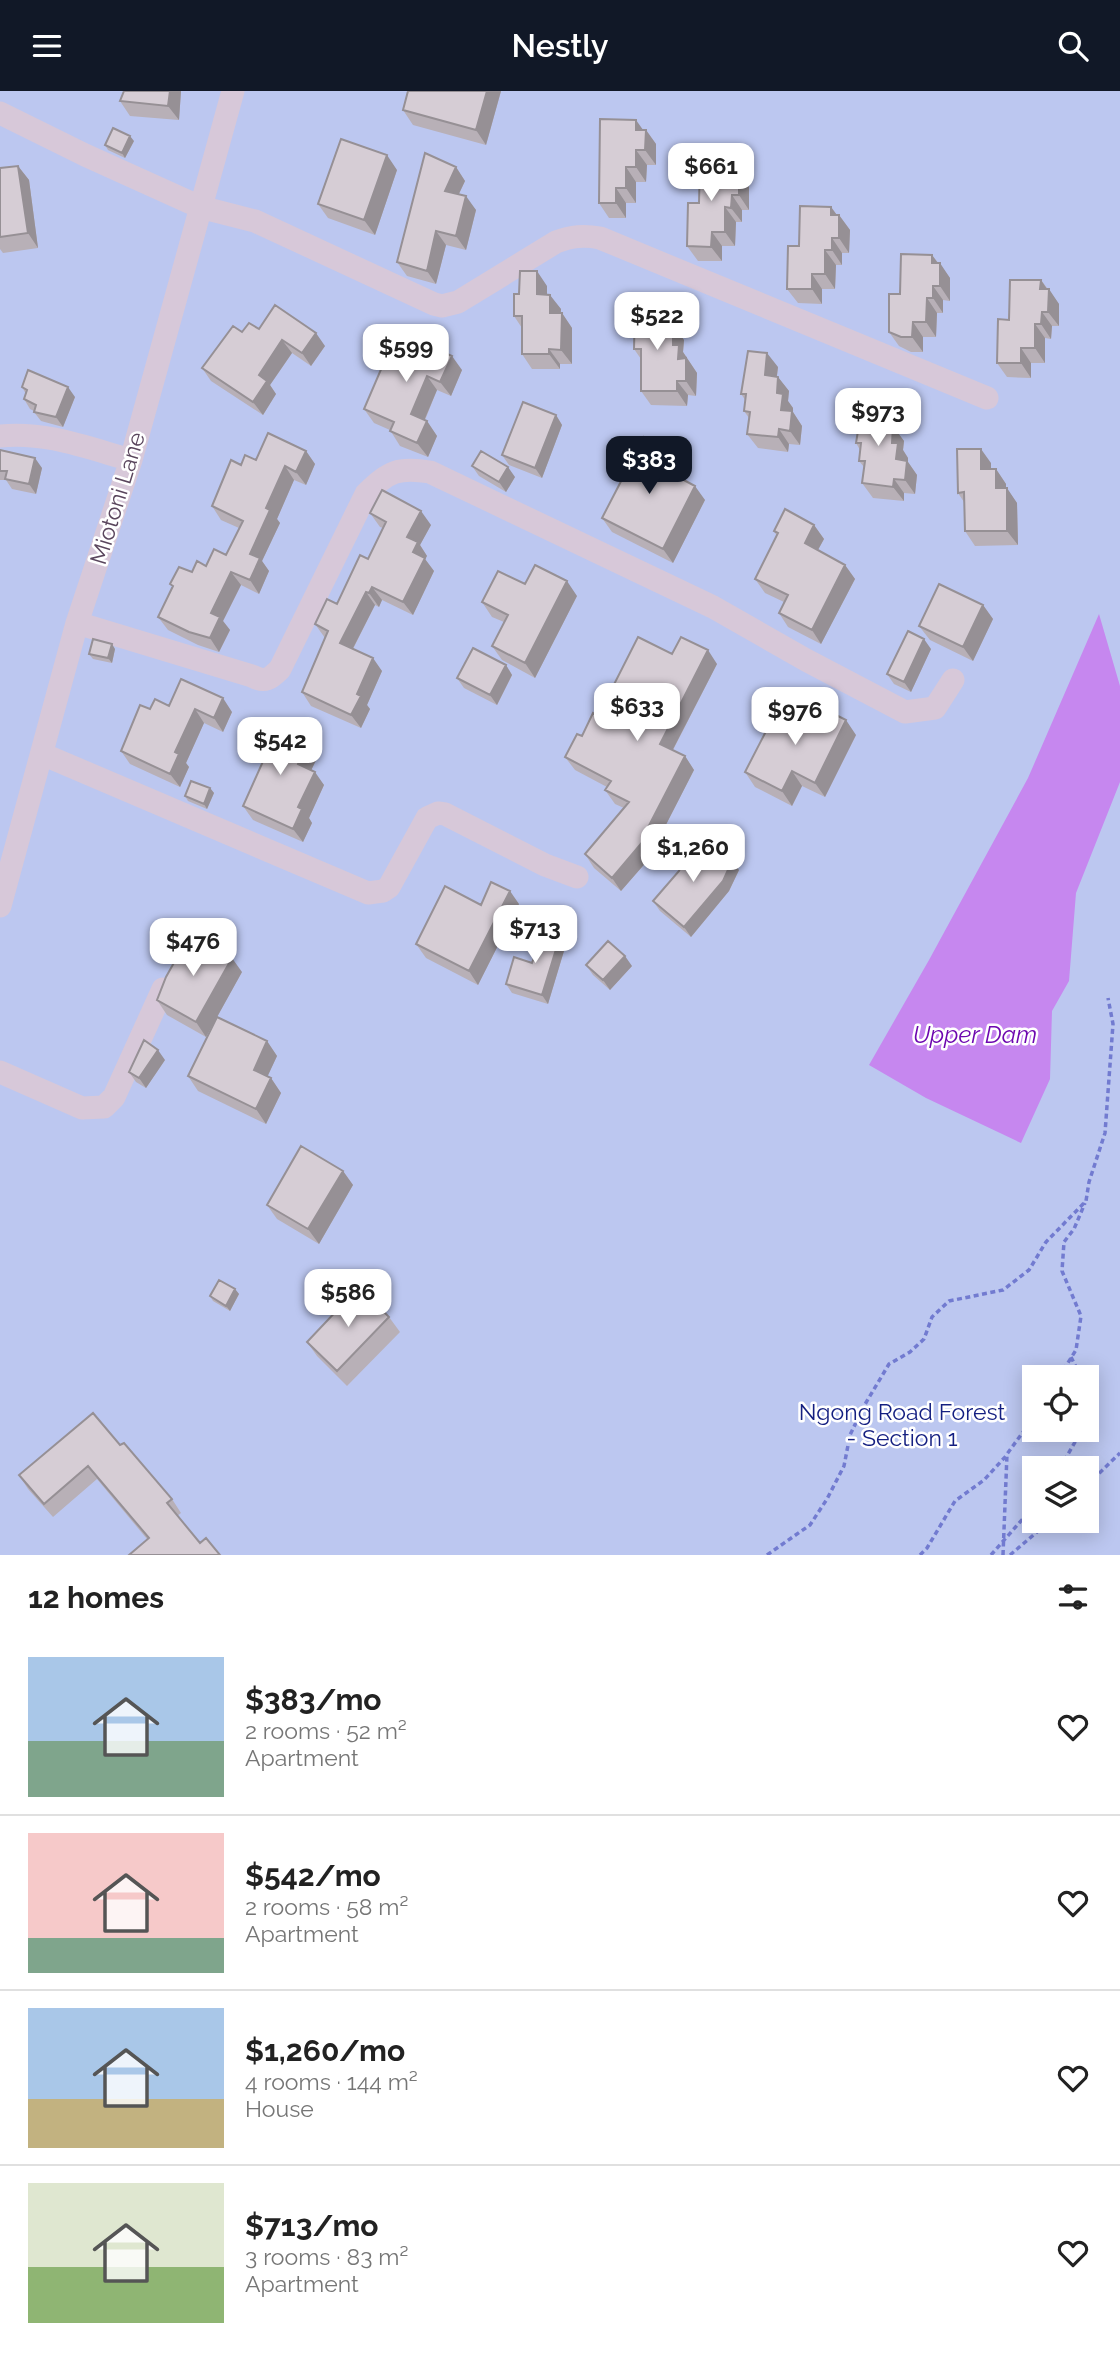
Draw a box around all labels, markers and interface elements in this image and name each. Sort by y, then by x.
icon: menu [28,27,66,65]
text: Nestly [511,27,609,64]
icon: search [1054,27,1092,65]
pin: $661 [670,143,752,203]
text: $661 [684,152,738,179]
pin: $522 [616,293,698,352]
text: $522 [630,301,684,328]
pin: $599 [365,324,447,384]
text: $599 [379,333,433,360]
pin: $973 [837,389,919,448]
text: $973 [851,397,905,424]
street label: Miotoni Lane [84,429,150,567]
pin: $383 [608,437,690,496]
text: $383 [622,445,676,472]
pin: $633 [596,683,678,743]
pin: $976 [754,687,836,747]
text: $633 [610,692,664,719]
text: $976 [768,696,823,723]
pin: $542 [239,717,321,777]
text: $542 [253,726,307,753]
pin: $1,260 [636,825,750,884]
text: $1,260 [657,833,729,860]
pin: $713 [494,905,576,965]
text: $713 [509,914,561,941]
pin: $476 [152,919,234,978]
text: $476 [166,927,220,954]
water label: Upper Dam [913,1020,1037,1049]
pin: $586 [307,1269,389,1329]
text: $586 [320,1278,376,1305]
map controls [1022,1365,1099,1533]
button: locate [1022,1365,1099,1442]
park label: Ngong Road Forest - Section 1 [799,1398,1006,1451]
button: layers [1022,1456,1099,1533]
icon: filters [1054,1578,1092,1616]
text: 12 homes [28,1580,164,1615]
text: $383/mo [245,1682,382,1717]
icon: home [84,1685,168,1769]
icon: heart [1054,1708,1092,1746]
text: 2 rooms · 52 m² [245,1717,407,1744]
text: Apartment [245,1744,359,1771]
text: $542/mo [245,1858,381,1893]
icon: home [84,1861,168,1945]
icon: heart [1054,1884,1092,1922]
text: 2 rooms · 58 m² [245,1893,408,1920]
text: Apartment [245,1920,359,1947]
text: $1,260/mo [245,2033,405,2068]
icon: home [84,2036,168,2120]
icon: heart [1054,2059,1092,2097]
text: 4 rooms · 144 m² [245,2068,418,2095]
text: House [245,2095,314,2122]
text: $713/mo [245,2208,379,2243]
icon: home [84,2211,168,2295]
icon: heart [1054,2234,1092,2272]
text: 3 rooms · 83 m² [245,2243,408,2270]
text: Apartment [245,2270,359,2297]

